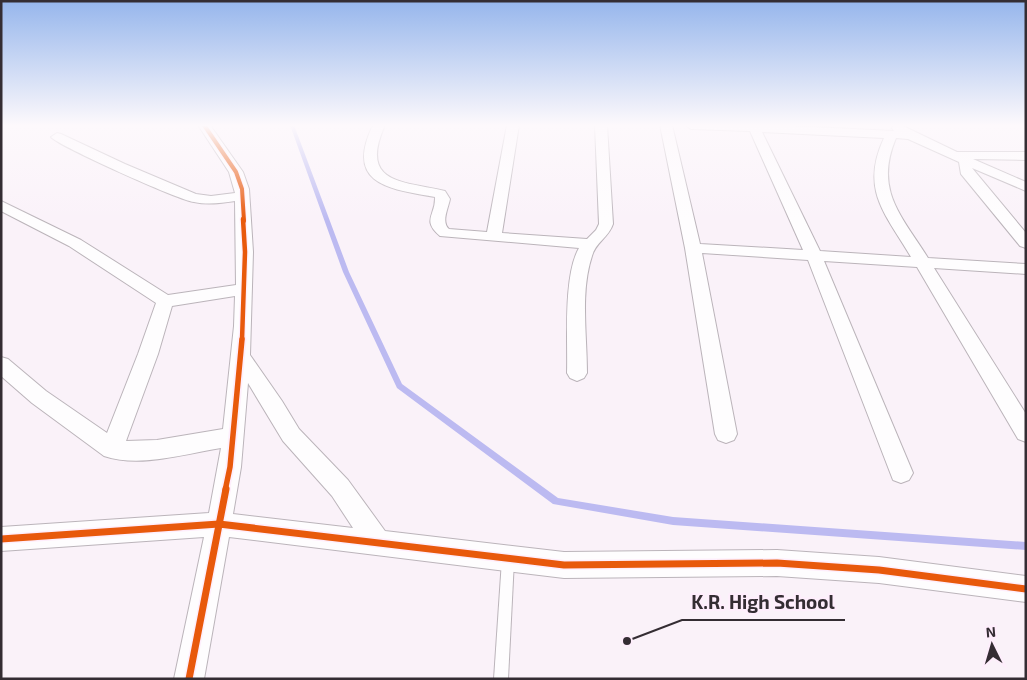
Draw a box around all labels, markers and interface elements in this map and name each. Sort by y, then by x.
callout: K.R. High School [682,586,845,620]
text: K.R. High School [691,590,836,613]
north arrow [967,620,1017,670]
text: N [985,623,997,640]

